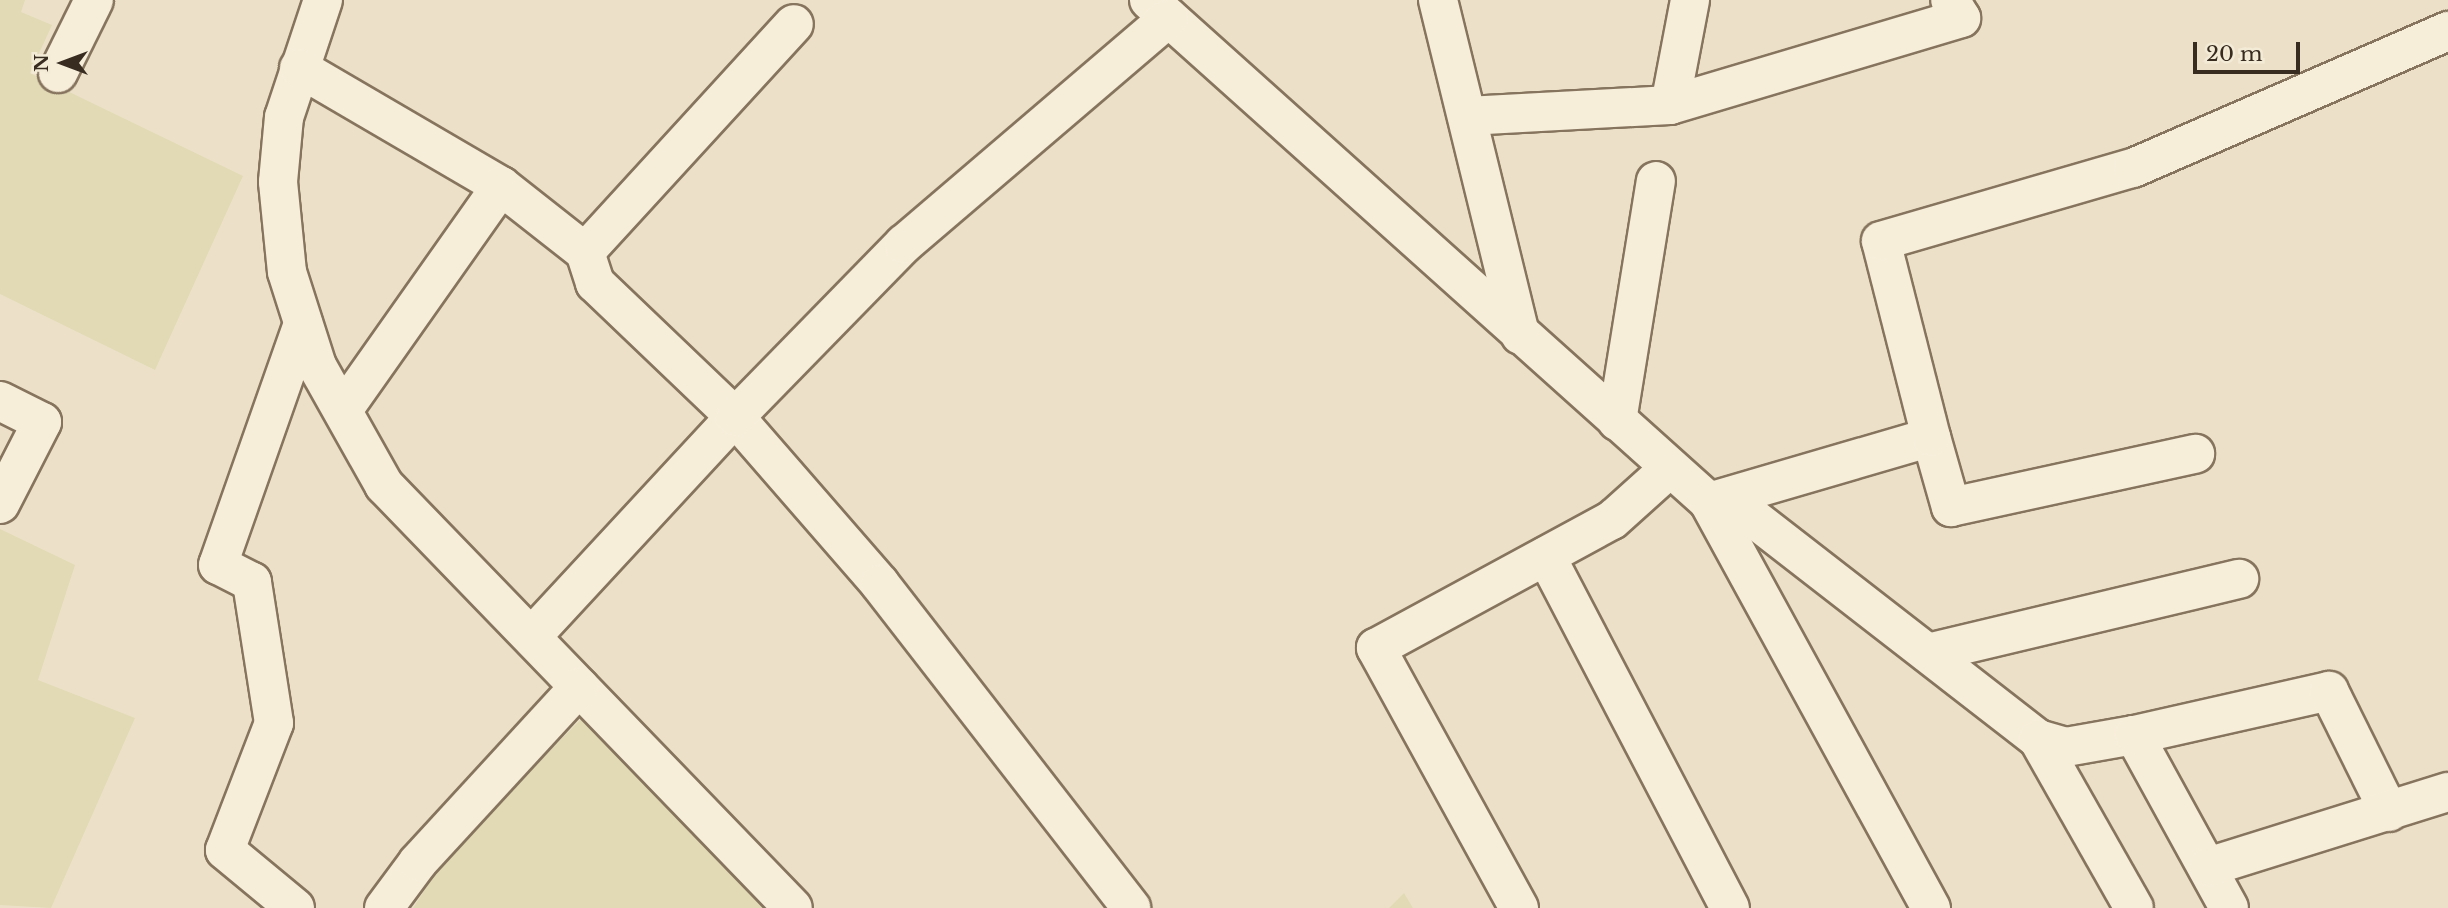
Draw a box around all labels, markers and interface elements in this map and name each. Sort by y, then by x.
north arrow [28,28,98,98]
scale bar [2196,28,2303,72]
text: 20 m [2206,41,2263,67]
text: N [30,54,53,72]

